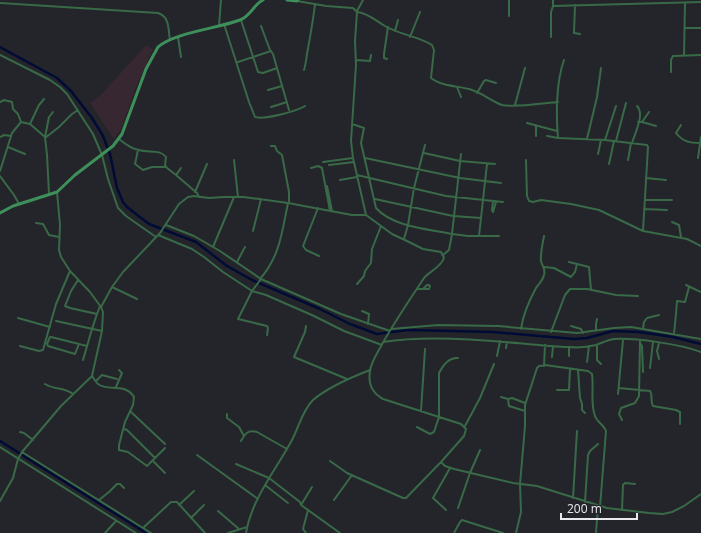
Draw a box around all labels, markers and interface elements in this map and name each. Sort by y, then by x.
scale bar [561,495,637,521]
text: 200 m [567,500,602,517]

